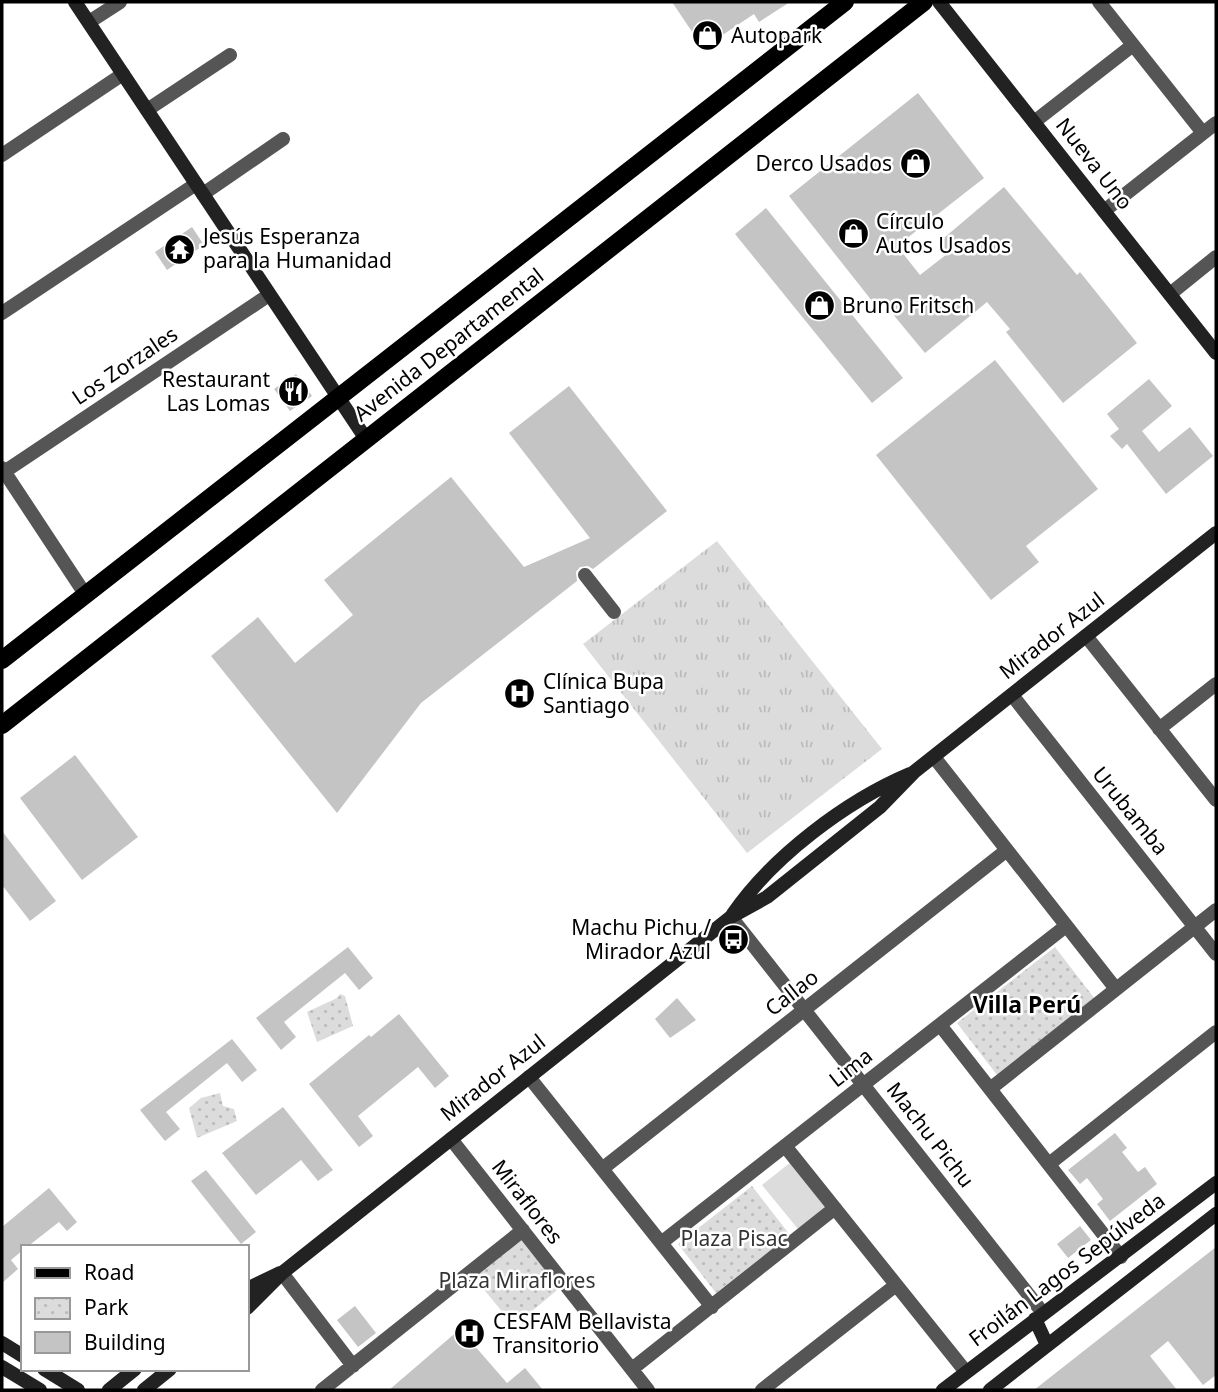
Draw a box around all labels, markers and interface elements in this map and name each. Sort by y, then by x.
shop icon: Autopark [691,19,725,53]
place label: Autopark [731,21,823,49]
street label: Nueva Uno [1050,112,1139,215]
shop icon: Derco Usados [898,147,932,181]
place label: Derco Usados [755,149,892,177]
place label: Círculo Autos Usados [876,207,1011,259]
shop icon: Círculo Autos Usados [836,217,870,251]
place label: Jesús Esperanza para la Humanidad [201,222,392,274]
temple icon: Jesús Esperanza para la Humanidad [163,232,197,266]
street label: Avenida Departamental [348,261,549,427]
shop icon: Bruno Fritsch [802,289,836,323]
place label: Bruno Fritsch [842,291,974,319]
street label: Los Zorzales [66,320,183,411]
place label: Restaurant Las Lomas [162,365,270,417]
restaurant icon: Restaurant Las Lomas [276,375,310,409]
street label: Mirador Azul [993,585,1110,685]
place label: Clínica Bupa Santiago [543,667,664,719]
hospital icon: Clínica Bupa Santiago [503,677,537,711]
street label: Urubamba [1087,760,1175,860]
place label: Machu Pichu / Mirador Azul [571,913,711,965]
bus stop icon: Machu Pichu / Mirador Azul [717,923,751,957]
street label: Callao [759,963,824,1022]
district label: Villa Perú [973,988,1081,1020]
street label: Mirador Azul [434,1027,551,1127]
street label: Lima [823,1041,878,1093]
street label: Machu Pichu [881,1076,981,1193]
street label: Miraflores [486,1153,570,1249]
street label: Froilán Lagos Sepúlveda [963,1186,1170,1352]
park label: Plaza Pisac [680,1224,788,1252]
legend [21,1245,248,1371]
text: Road [84,1258,134,1286]
park label: Plaza Miraflores [438,1266,596,1294]
text: Park [84,1293,129,1321]
place label: CESFAM Bellavista Transitorio [493,1307,672,1359]
hospital icon: CESFAM Bellavista Transitorio [453,1317,487,1351]
text: Building [84,1328,166,1356]

